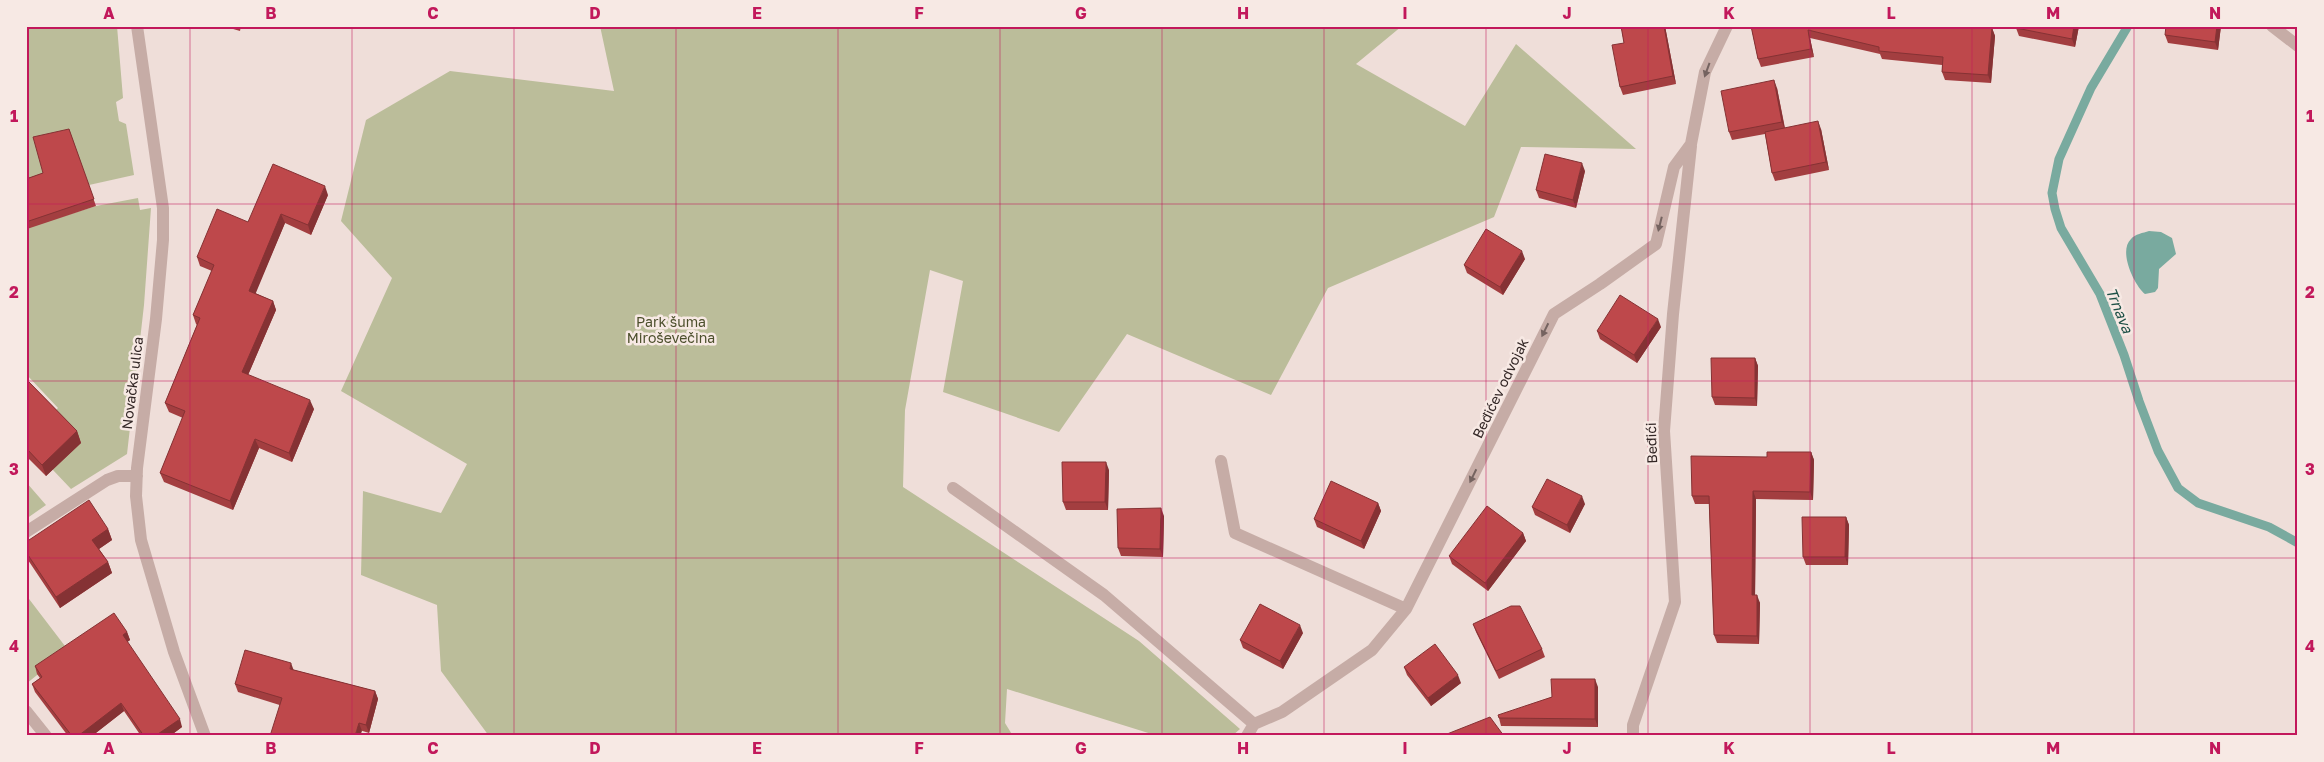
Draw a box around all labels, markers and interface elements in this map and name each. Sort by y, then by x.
text: A [103,3,115,23]
text: B [265,3,277,23]
text: C [427,3,439,23]
text: D [589,3,601,23]
text: E [752,3,762,23]
text: F [914,3,924,23]
text: G [1075,3,1087,23]
text: H [1237,3,1249,23]
text: I [1402,3,1408,23]
text: J [1562,3,1572,23]
text: K [1723,3,1735,23]
text: L [1886,3,1896,23]
text: M [2046,3,2060,23]
text: N [2209,3,2221,23]
one-way arrow [1703,63,1710,78]
text: 1 [10,106,18,126]
text: 1 [2306,106,2314,126]
one-way arrow [1656,217,1664,232]
text: 2 [9,282,19,302]
text: 2 [2305,282,2315,302]
water label: Trnava [2103,285,2137,336]
park label: Park šuma Miroševečina [627,313,715,346]
one-way arrow [1541,323,1549,337]
street label: Beđićev odvojak [1468,335,1532,441]
street label: Novačka ulica [118,336,146,430]
street label: Beđići [1642,422,1660,464]
text: 3 [9,459,19,479]
text: 3 [2305,459,2315,479]
one-way arrow [1469,469,1477,483]
text: 4 [9,636,19,656]
text: 4 [2305,636,2315,656]
text: A [103,738,115,758]
text: B [265,738,277,758]
text: C [427,738,439,758]
text: D [589,738,601,758]
text: E [752,738,762,758]
text: F [914,738,924,758]
text: G [1075,738,1087,758]
text: H [1237,738,1249,758]
text: I [1402,738,1408,758]
text: J [1562,738,1572,758]
text: K [1723,738,1735,758]
text: L [1886,738,1896,758]
text: M [2046,738,2060,758]
text: N [2209,738,2221,758]

